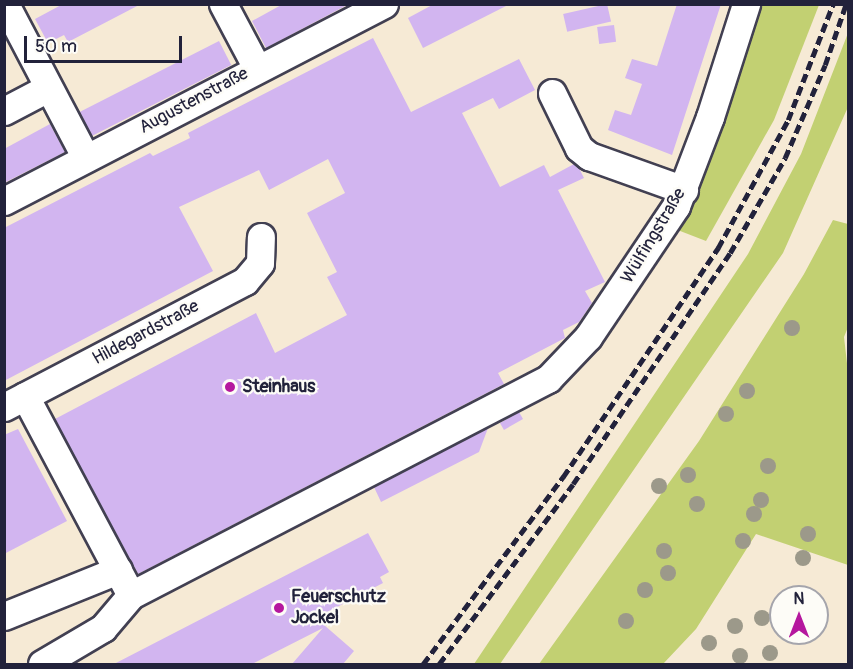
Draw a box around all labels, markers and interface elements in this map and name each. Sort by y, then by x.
scale bar [27,24,184,62]
text: 50 m [35,35,77,58]
street label: Augustenstraße [136,63,252,139]
street label: Wülfingstraße [617,184,691,288]
street label: Hildegardstraße [89,296,203,370]
place label: Steinhaus [242,376,315,398]
marker: Steinhaus [223,380,237,394]
north arrow [769,585,829,645]
place label: Feuerschutz Jockel [291,587,386,630]
text: N [794,589,804,609]
marker: Feuerschutz Jockel [272,601,286,615]

